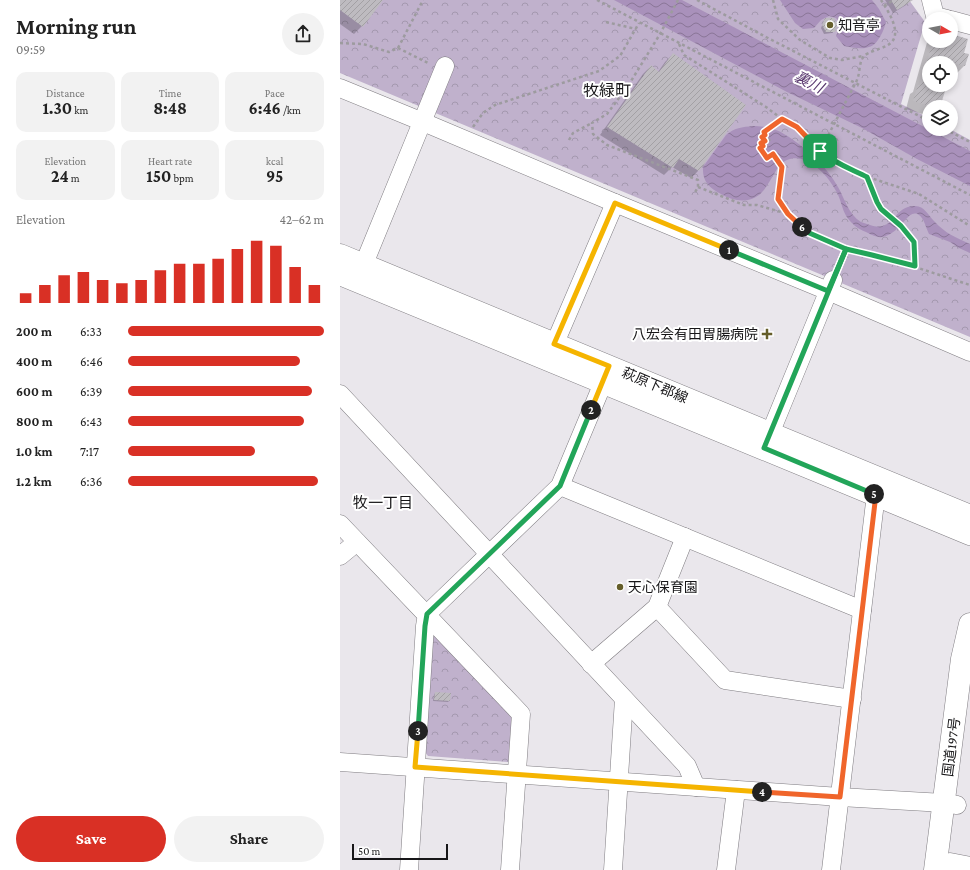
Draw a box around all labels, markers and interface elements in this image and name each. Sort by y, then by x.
north arrow [922,12,958,48]
map controls [922,12,958,136]
button: share [282,13,324,55]
text: Morning run [16,14,136,39]
place label: 知音亭 [838,17,880,33]
marker: 知音亭 [825,20,835,30]
text: 09:59 [16,42,45,57]
button: locate [922,56,958,92]
water label: 裏川 [792,68,828,97]
district label: 牧緑町 [583,82,631,99]
text: Distance [46,87,85,99]
text: Time [159,87,181,99]
text: Pace [265,87,285,99]
text: 1.30 [42,99,72,118]
text: 8:48 [153,99,187,118]
text: 6:46 [248,99,281,118]
button: layers [922,100,958,136]
text: km [72,104,88,116]
text: /km [281,104,301,116]
pin [803,134,837,168]
icon: arrive [809,140,831,162]
text: Elevation [45,155,86,167]
text: Heart rate [148,155,192,167]
text: kcal [266,155,284,167]
text: 24 [51,167,69,186]
text: 150 [146,167,171,186]
text: 95 [266,167,283,186]
text: m [69,172,80,184]
text: bpm [171,172,194,184]
text: Elevation [16,212,65,227]
text: 42–62 m [280,212,324,227]
pin: 6 [792,217,812,237]
text: 6 [799,221,805,233]
pin: 1 [719,240,739,260]
text: 1 [727,244,731,256]
text: 200 m [16,324,52,339]
text: 6:33 [80,324,102,339]
place label: 八宏会有田胃腸病院 [632,326,758,342]
marker: 八宏会有田胃腸病院 [761,328,773,340]
text: 400 m [16,354,52,369]
text: 6:46 [80,354,103,369]
street label: 萩原下郡線 [620,364,690,406]
text: 600 m [16,384,52,399]
text: 6:39 [80,384,102,399]
pin: 2 [581,400,601,420]
text: 2 [588,404,594,416]
text: 800 m [16,414,53,429]
text: 6:43 [80,414,102,429]
text: 1.0 km [16,444,53,459]
text: 7:17 [80,444,99,459]
text: 1.2 km [16,474,52,489]
text: 6:36 [80,474,102,489]
pin: 5 [864,484,884,504]
text: 5 [871,488,877,500]
district label: 牧一丁目 [353,494,413,511]
place label: 天心保育園 [628,579,698,595]
marker: 天心保育園 [615,582,625,592]
street label: 国道197号 [939,716,963,778]
pin: 3 [408,721,428,741]
text: 3 [415,725,421,737]
pin: 4 [752,782,772,802]
text: 4 [759,786,765,798]
button: Save [16,816,166,862]
button: Share [174,816,324,862]
scale bar [352,842,448,861]
text: 50 m [358,845,380,857]

